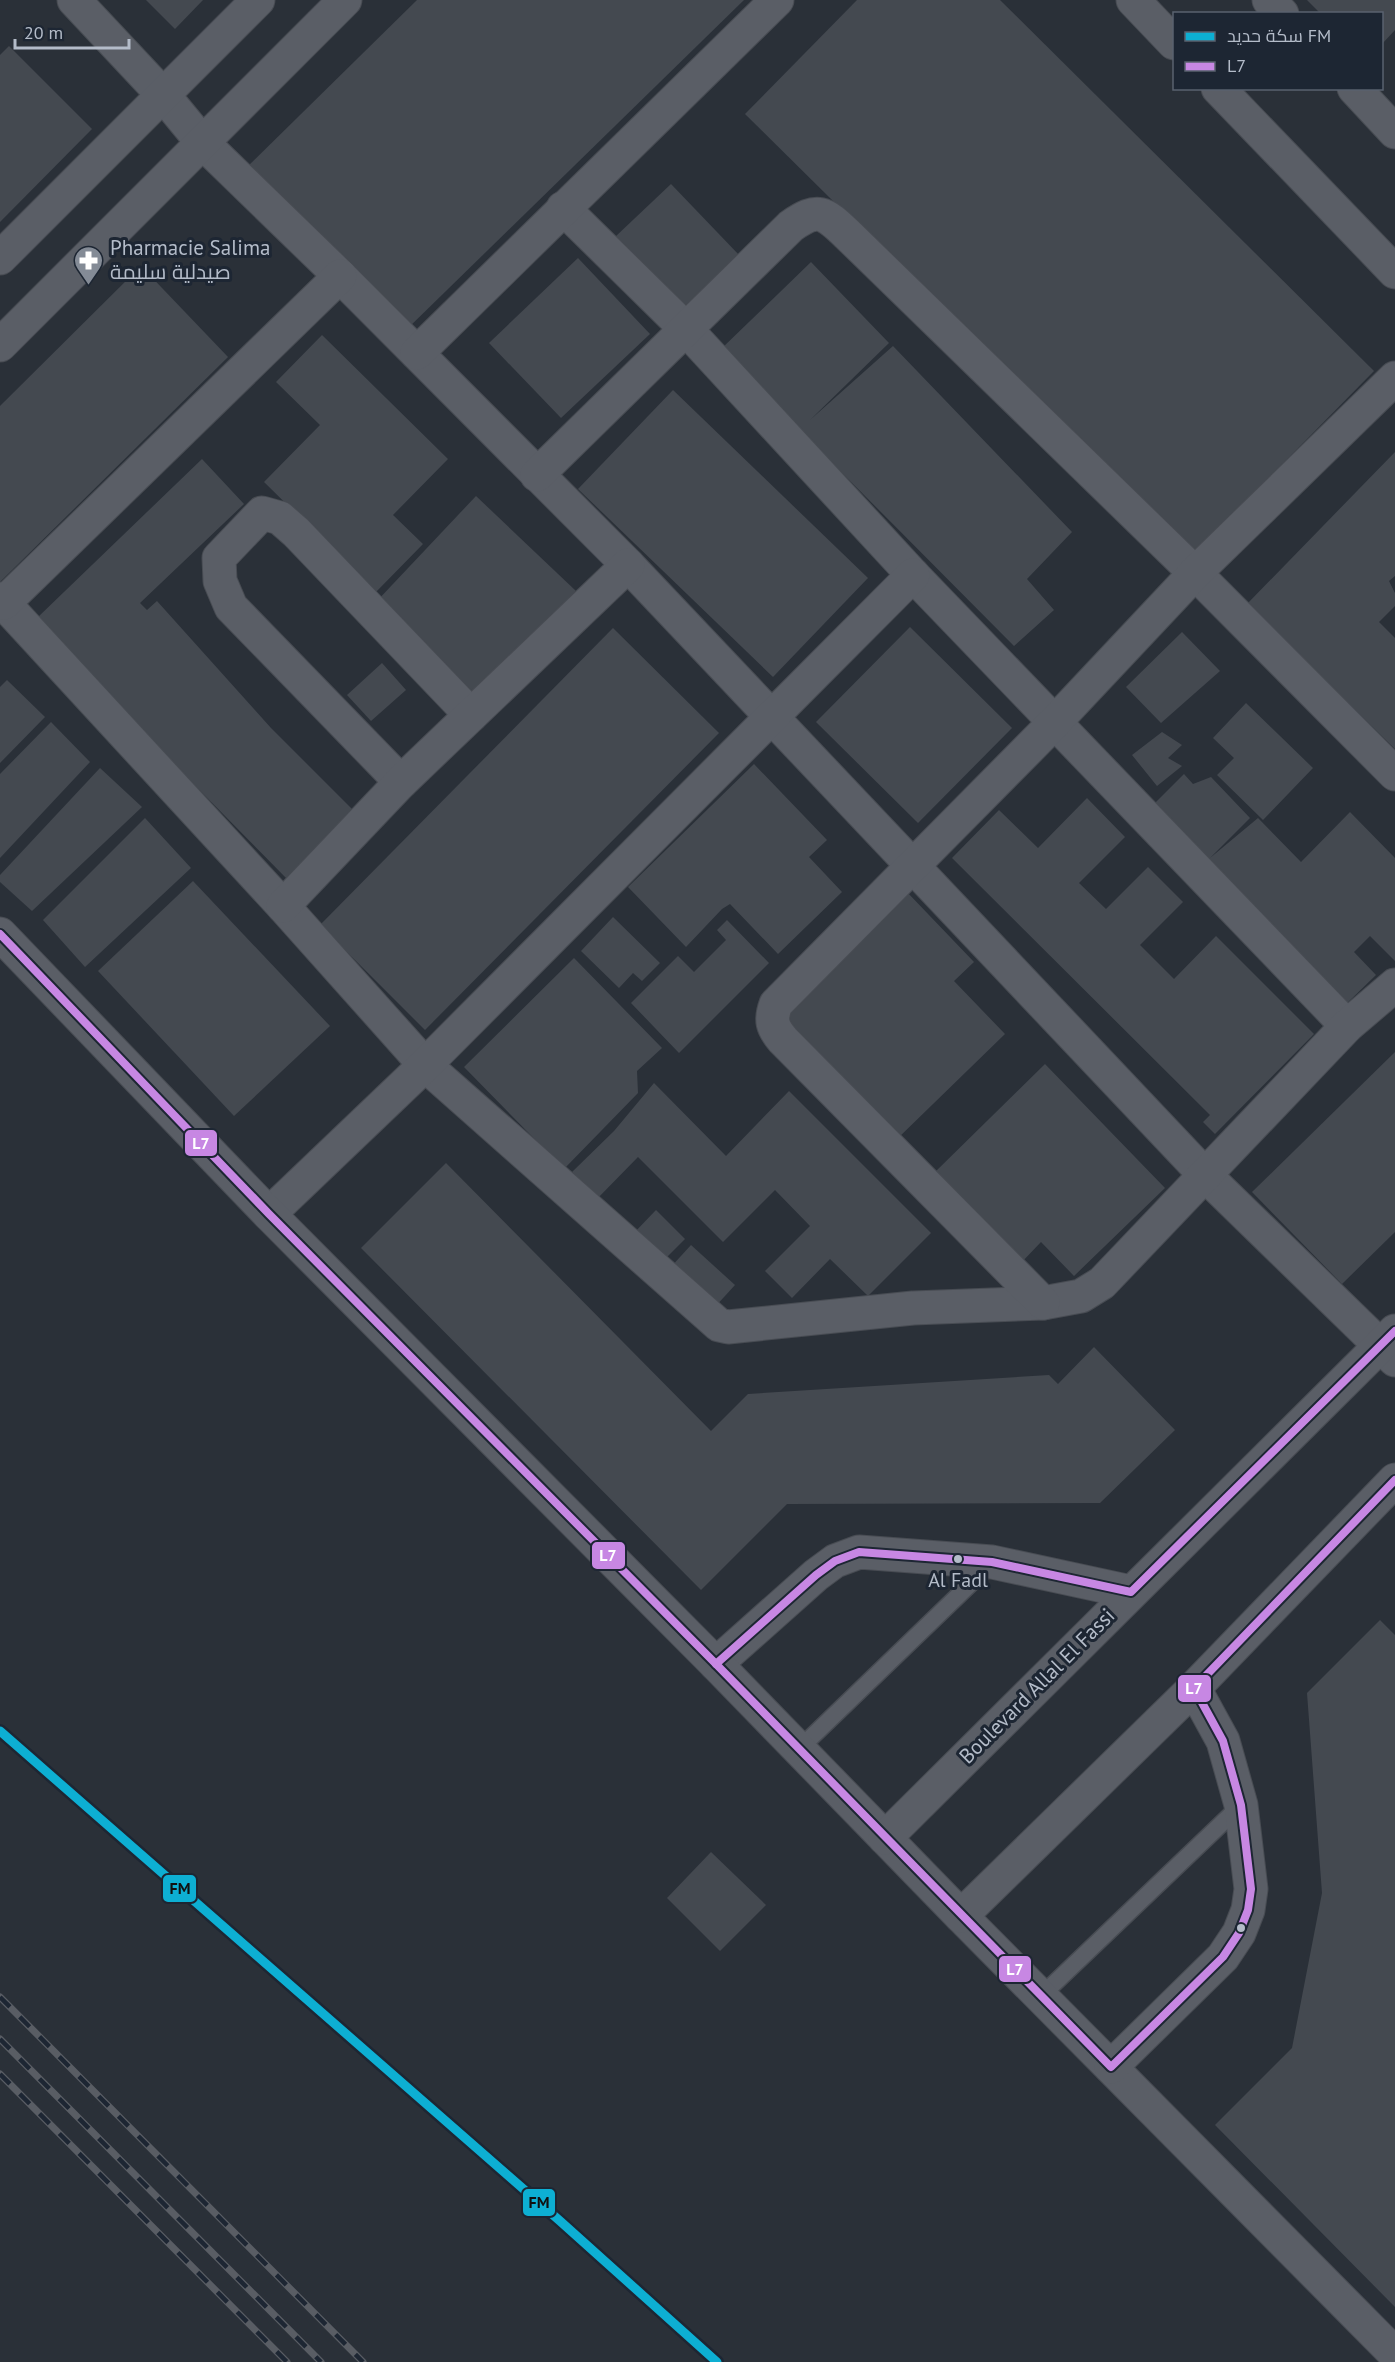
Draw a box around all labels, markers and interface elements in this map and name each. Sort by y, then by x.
scale bar [15,12,129,50]
legend [1173,12,1383,90]
text: 20 m [24,21,63,44]
text: سكة حديد FM [1227,24,1331,47]
text: L7 [1227,54,1246,77]
place label: Pharmacie Salima صيدلية سليمة [110,234,270,285]
pharmacy icon: Pharmacie Salima صيدلية سليمة [73,244,105,286]
line badge: L7 [184,1129,218,1157]
text: L7 [192,1133,210,1153]
line badge: L7 [591,1541,626,1570]
text: L7 [599,1545,617,1565]
marker: Al Fadl [952,1553,964,1565]
place label: Al Fadl [928,1567,988,1593]
street label: Boulevard Allal El Fassi [953,1602,1120,1769]
line badge: L7 [1177,1674,1212,1703]
text: L7 [1185,1678,1203,1698]
line badge: FM [162,1874,197,1903]
text: FM [170,1878,190,1898]
unlabelled marker [1235,1922,1247,1934]
line badge: L7 [998,1955,1032,1983]
text: L7 [1006,1959,1024,1979]
line badge: FM [522,2188,556,2217]
text: FM [529,2192,549,2212]

